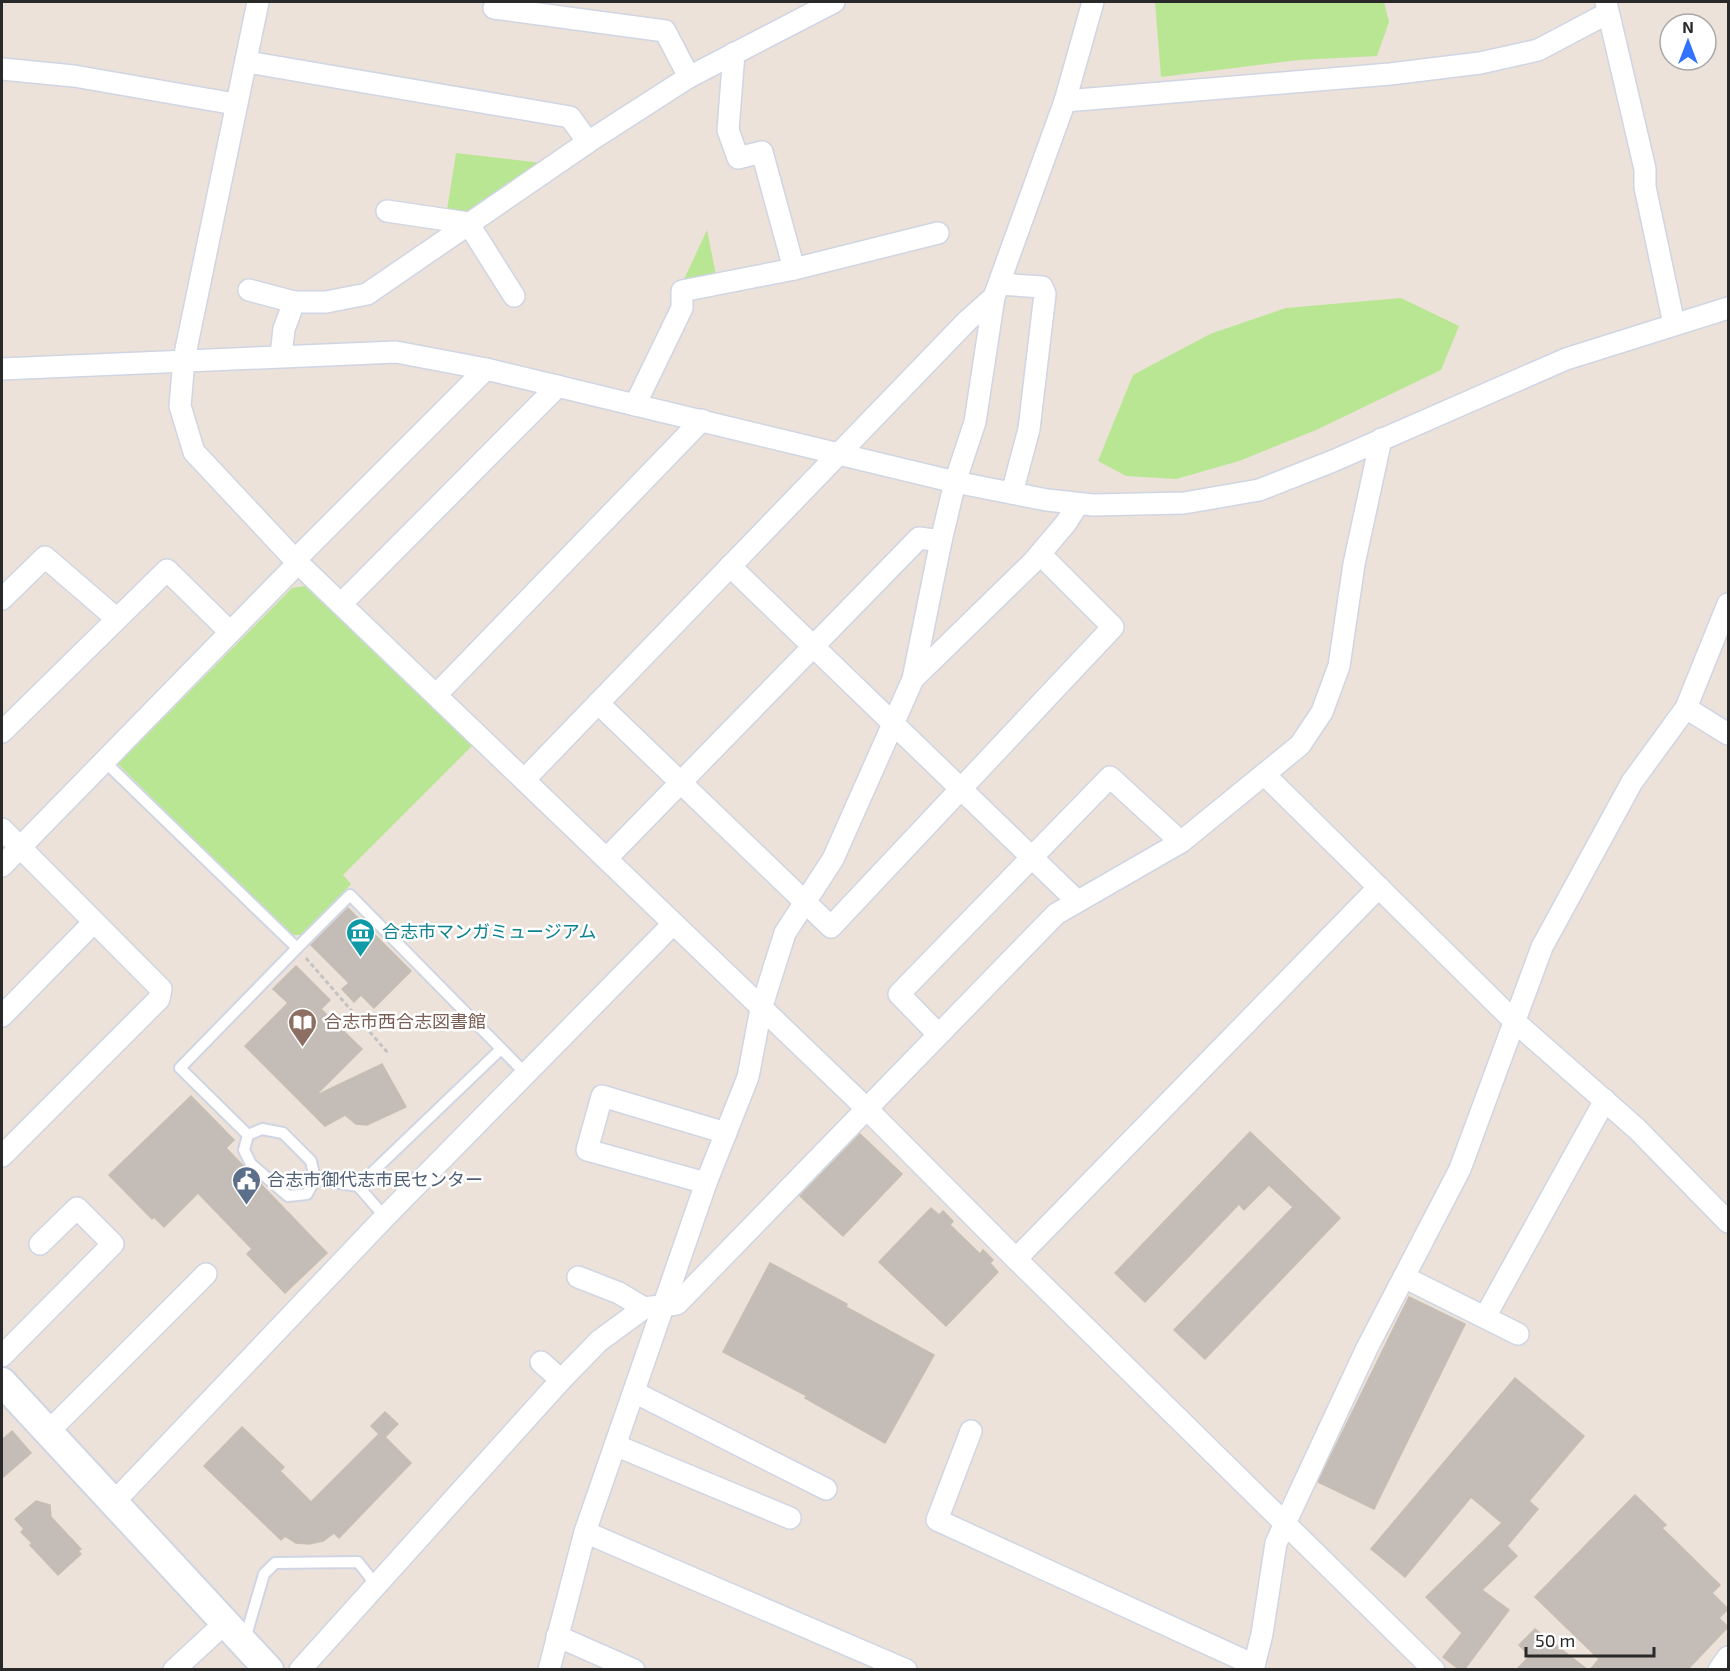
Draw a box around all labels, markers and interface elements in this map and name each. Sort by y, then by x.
north arrow [1658,12,1718,72]
text: N [1682,17,1694,36]
museum icon: 合志市マンガミュージアム [345,916,377,958]
place label: 合志市マンガミュージアム [382,920,596,942]
library icon: 合志市西合志図書館 [287,1006,319,1048]
place label: 合志市西合志図書館 [324,1010,486,1032]
public building icon: 合志市御代志市民センター [230,1164,262,1206]
place label: 合志市御代志市民センター [267,1168,483,1190]
scale bar [1526,1620,1654,1658]
text: 50 m [1535,1629,1575,1651]

